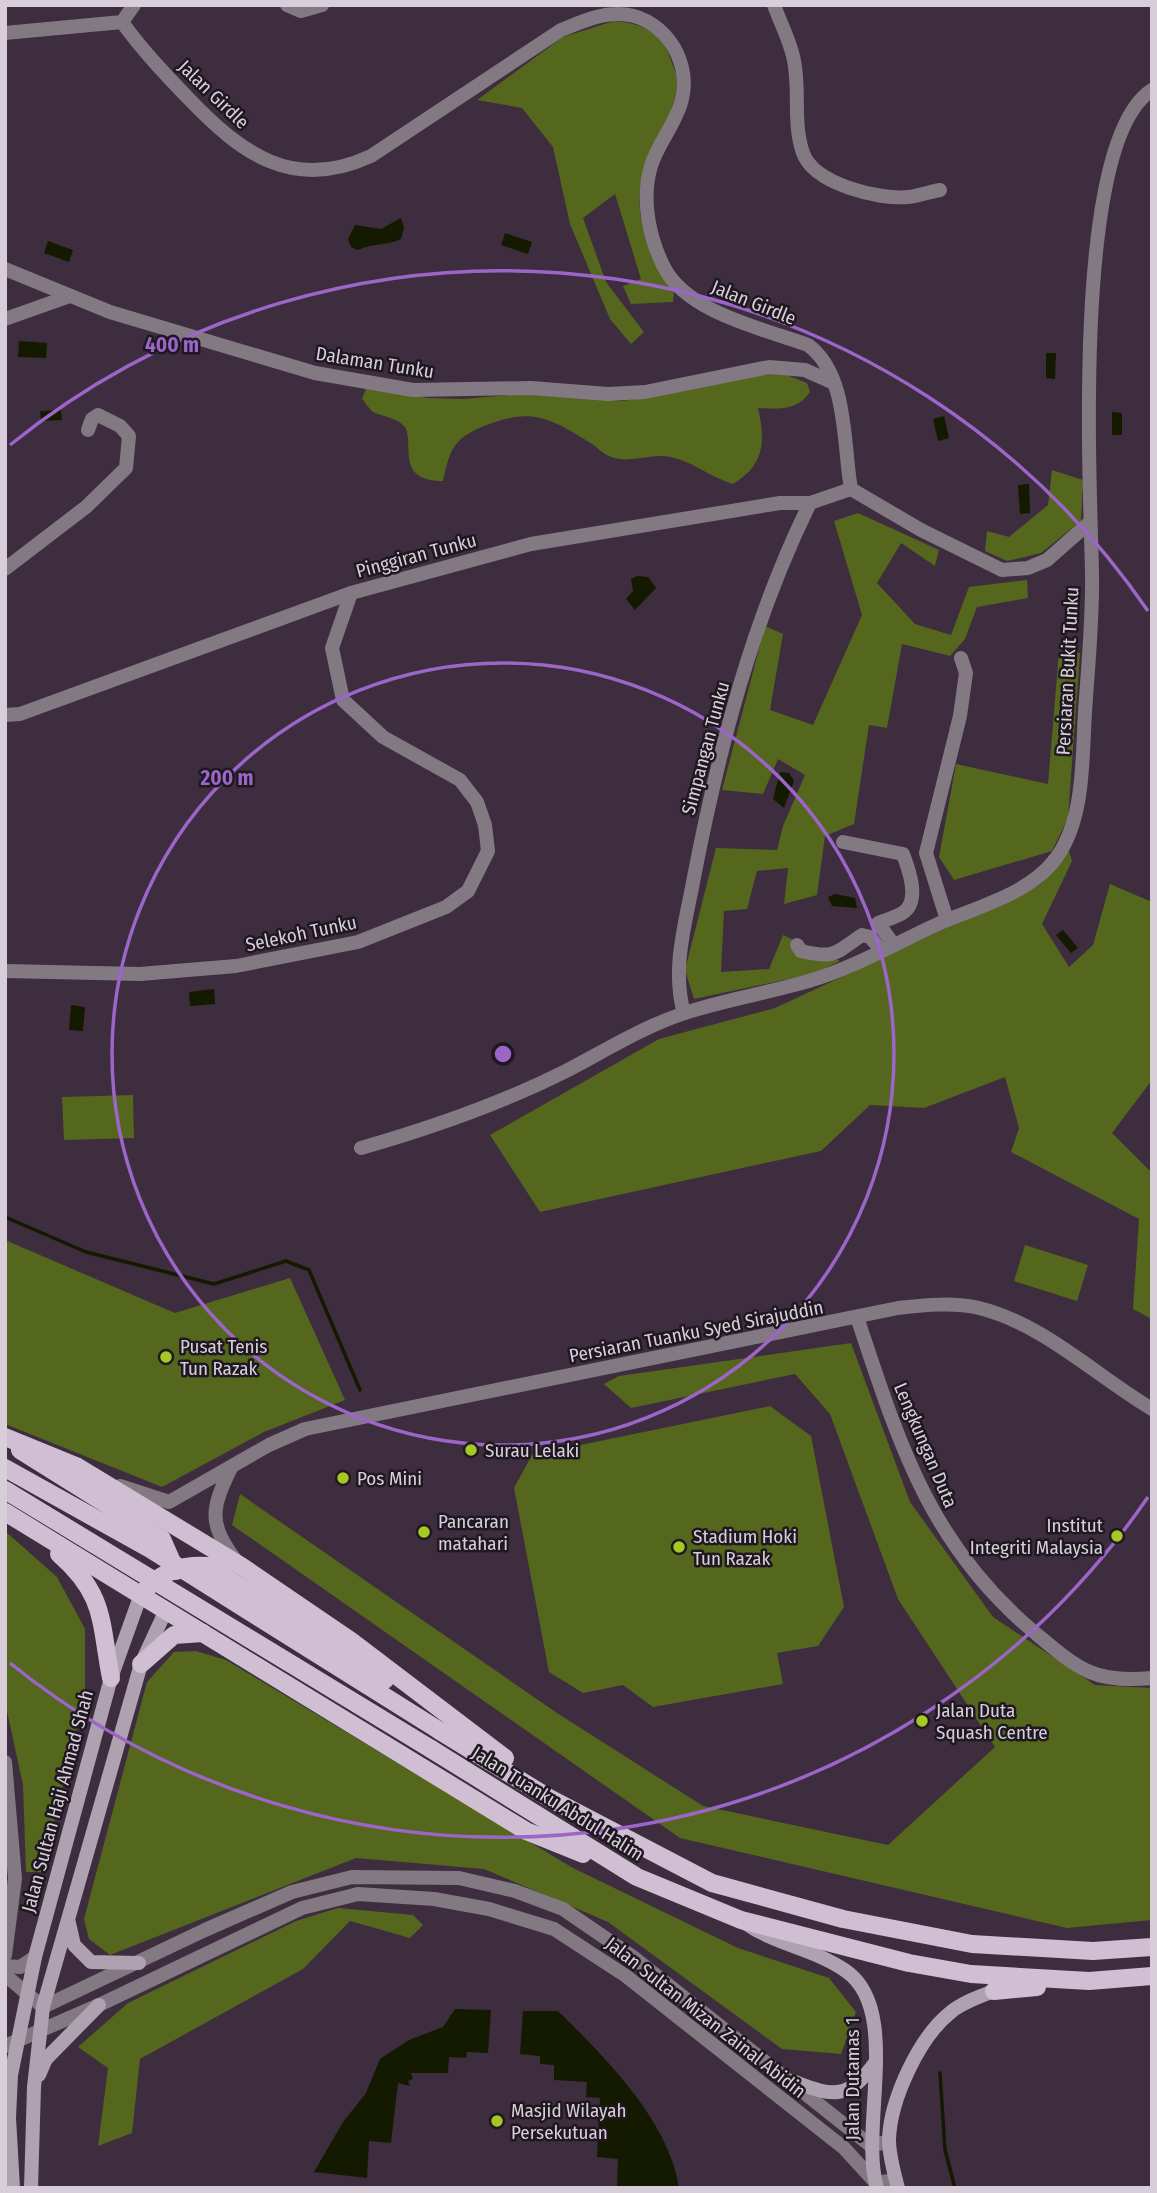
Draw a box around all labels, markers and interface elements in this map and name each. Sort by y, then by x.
street label: Jalan Girdle [174,55,254,134]
street label: Jalan Girdle [708,275,800,330]
text: 400 m [145,332,199,358]
street label: Dalaman Tunku [314,342,436,383]
street label: Pinggiran Tunku [353,528,479,583]
street label: Persiaran Bukit Tunku [1052,586,1083,756]
street label: Simpangan Tunku [677,679,734,817]
text: 200 m [199,765,254,791]
street label: Selekoh Tunku [243,911,359,956]
centre of rings [491,1042,515,1066]
street label: Persiaran Tuanku Syed Sirajuddin [567,1296,825,1367]
place label: Pusat Tenis Tun Razak [180,1335,267,1380]
marker: Pusat Tenis Tun Razak [158,1349,174,1365]
street label: Lengkungan Duta [889,1379,962,1511]
place label: Surau Lelaki [485,1439,579,1462]
marker: Surau Lelaki [463,1442,479,1458]
place label: Pos Mini [357,1467,422,1490]
marker: Pos Mini [335,1470,351,1486]
place label: Pancaran matahari [438,1510,509,1555]
place label: Institut Integriti Malaysia [970,1514,1104,1559]
marker: Pancaran matahari [416,1524,432,1540]
place label: Stadium Hoki Tun Razak [693,1525,797,1570]
marker: Institut Integriti Malaysia [1109,1528,1125,1544]
marker: Stadium Hoki Tun Razak [671,1539,687,1555]
street label: Jalan Sultan Haji Ahmad Shah [17,1687,98,1915]
place label: Jalan Duta Squash Centre [936,1699,1048,1744]
marker: Jalan Duta Squash Centre [914,1713,930,1729]
street label: Jalan Tuanku Abdul Halim [468,1741,648,1866]
street label: Jalan Sultan Mizan Zainal Abidin [601,1932,810,2103]
street label: Jalan Dutamas 1 [841,2017,864,2141]
place label: Masjid Wilayah Persekutuan [511,2099,627,2144]
marker: Masjid Wilayah Persekutuan [489,2113,505,2129]

